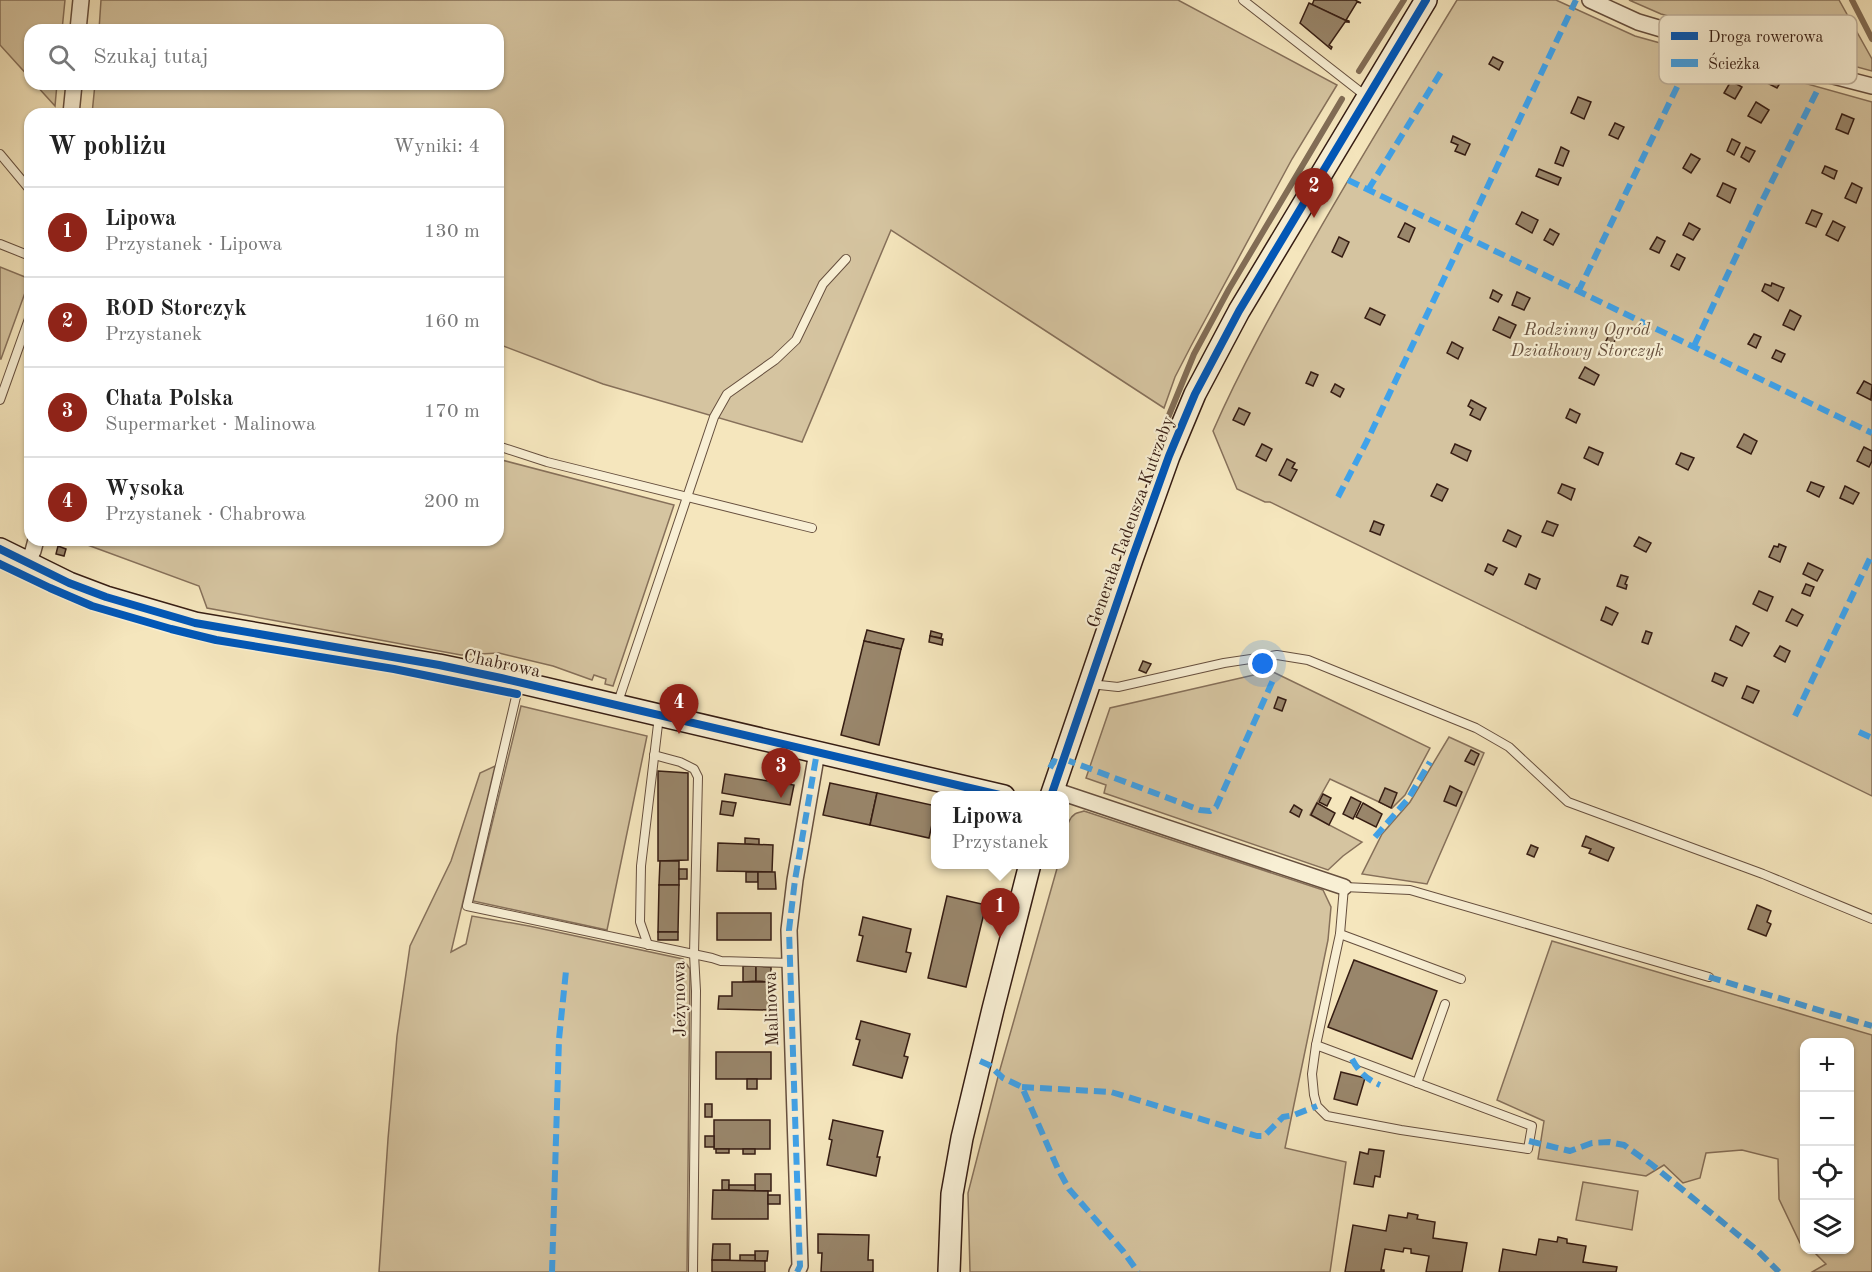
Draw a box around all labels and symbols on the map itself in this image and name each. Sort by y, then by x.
legend [1659,15,1857,84]
text: Droga rowerowa [1708,30,1823,46]
text: Ścieżka [1708,52,1760,73]
pin: 2 [1294,168,1334,218]
park label: Rodzinny Ogród Działkowy Storczyk [1509,321,1664,360]
street label: Generała Tadeusza Kutrzeby [1084,413,1178,630]
street label: Chabrowa [462,647,542,681]
your location [1248,649,1277,678]
pin: 4 [660,684,698,734]
pin: 3 [762,748,800,798]
pin: 1 [980,888,1020,938]
street label: Jeżynowa [670,961,690,1037]
street label: Malinowa [762,971,782,1046]

